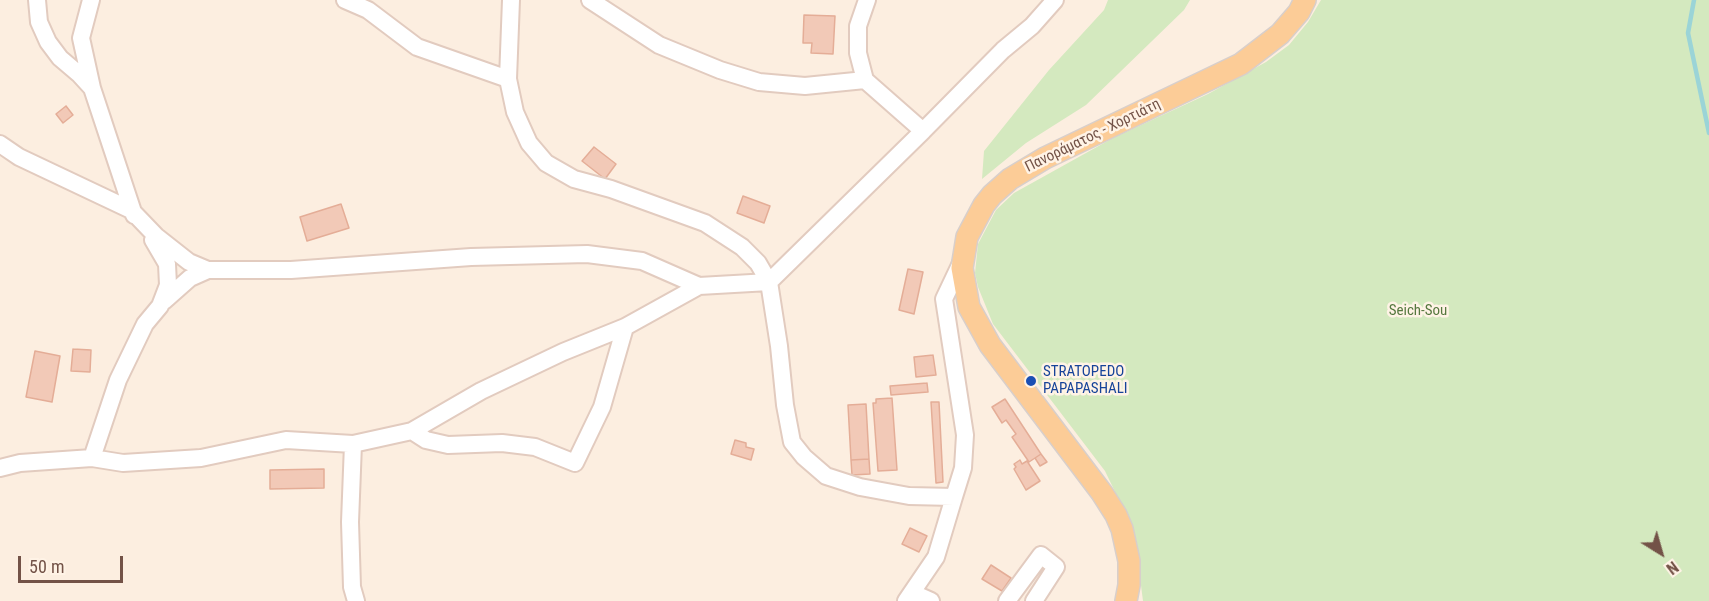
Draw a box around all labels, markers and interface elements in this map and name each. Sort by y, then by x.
street label: Πανοράματος - Χορτιάτη [1022,95,1164,177]
park label: Seich-Sou [1389,302,1447,320]
place label: STRATOPEDO PAPAPASHALI [1043,363,1128,398]
marker: STRATOPEDO PAPAPASHALI [1024,374,1038,388]
north arrow [1631,523,1691,583]
scale bar [21,544,126,582]
text: 50 m [29,556,64,577]
text: N [1663,557,1682,578]

